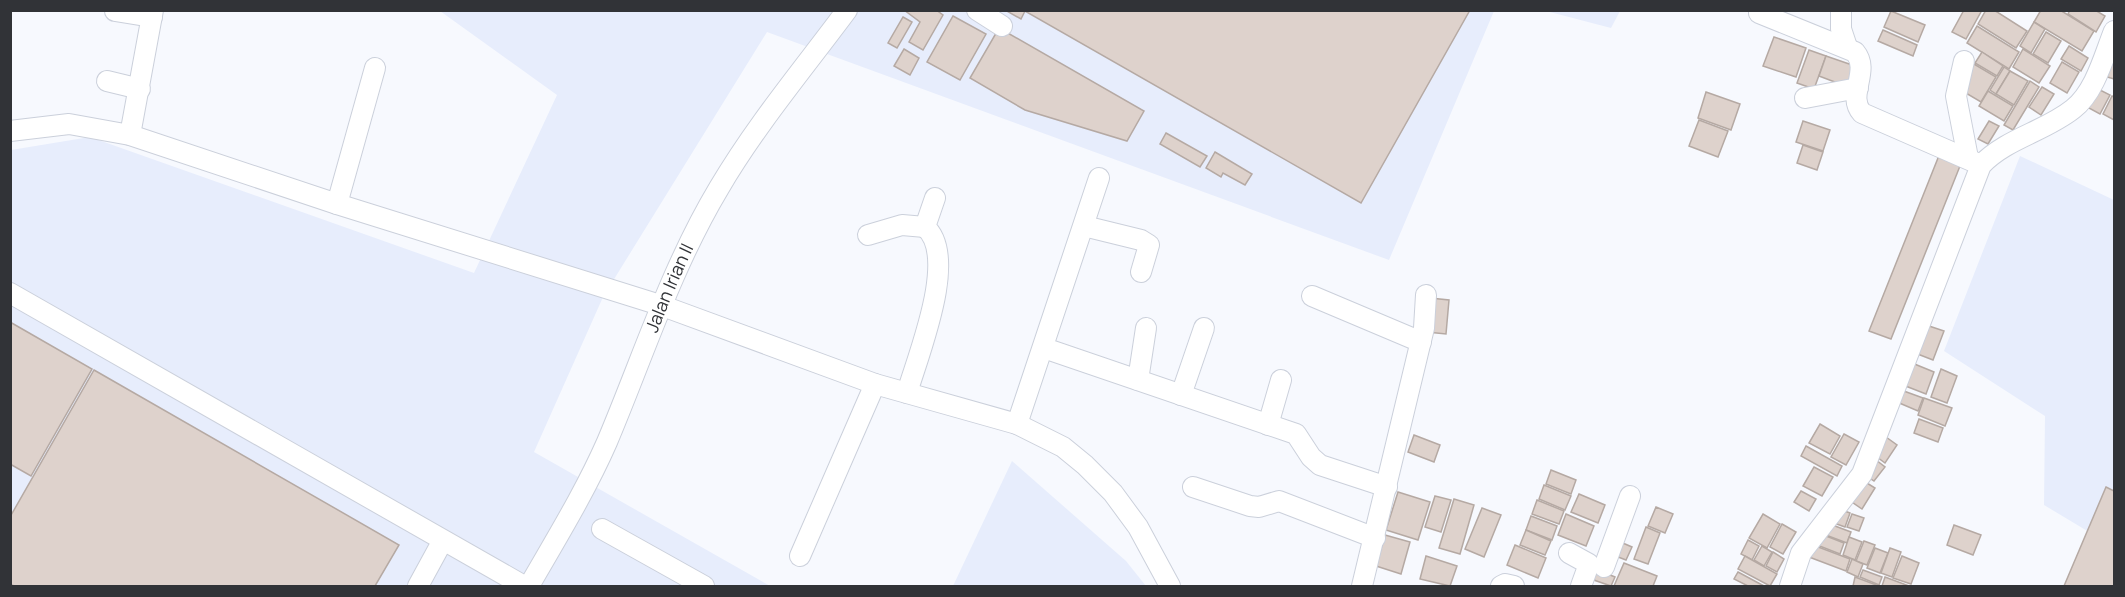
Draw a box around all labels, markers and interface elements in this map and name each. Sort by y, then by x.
street label: Jalan Irian II [639,239,698,336]

